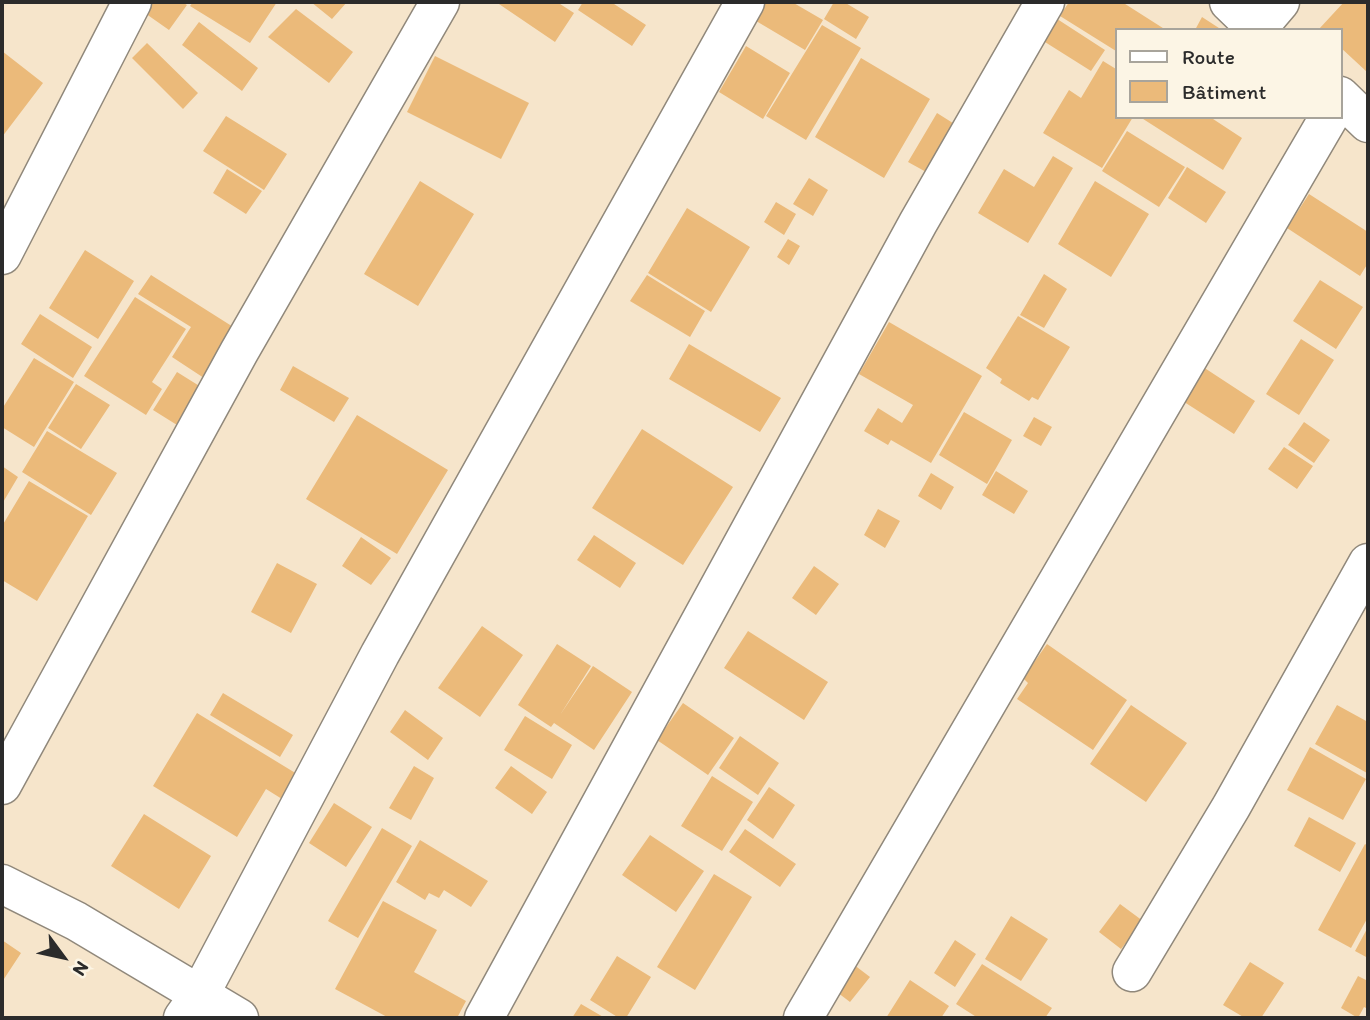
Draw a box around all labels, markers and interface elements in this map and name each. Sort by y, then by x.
legend [1114,28,1342,119]
text: Route [1182,44,1235,69]
text: Bâtiment [1182,79,1266,104]
north arrow [28,922,98,992]
text: N [68,957,94,980]

